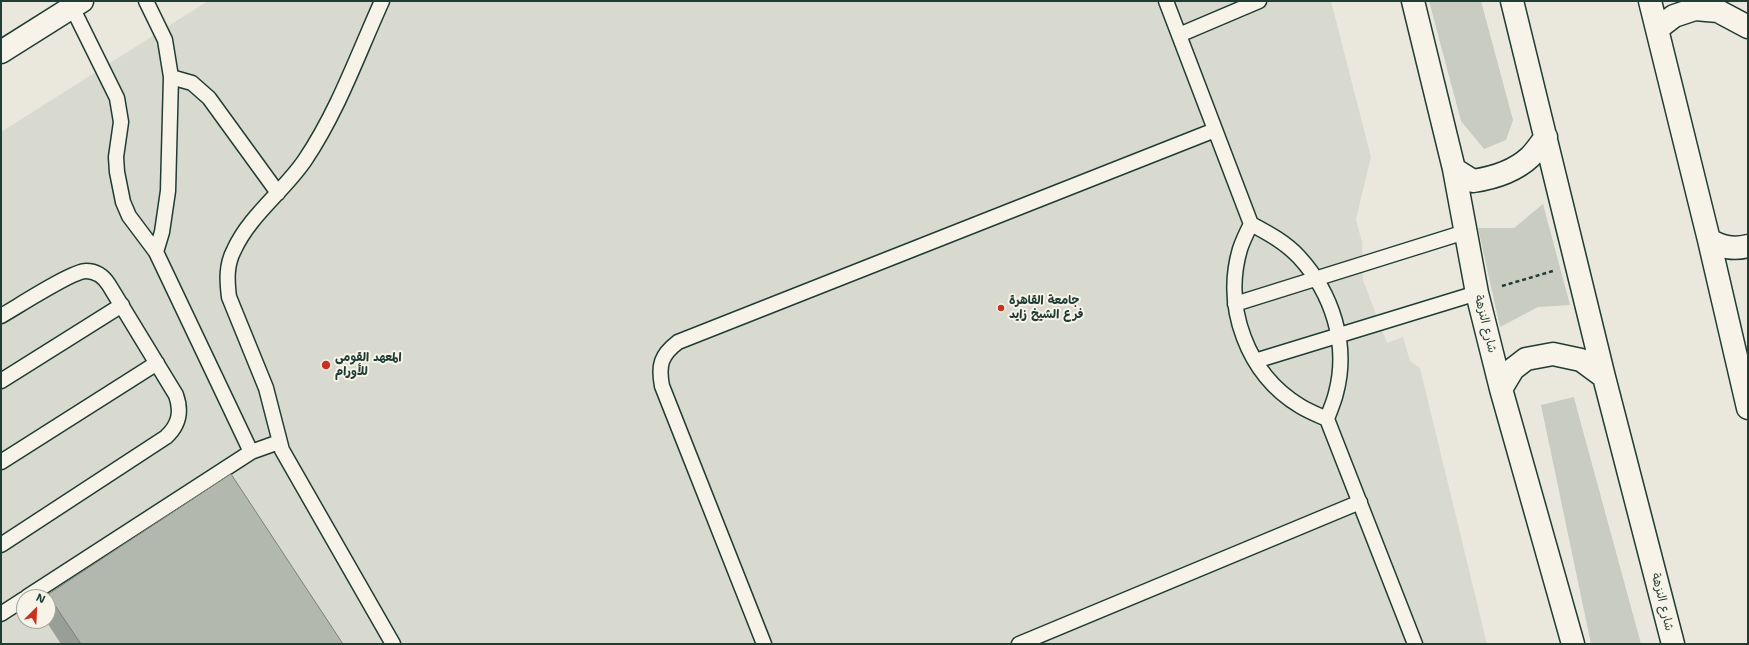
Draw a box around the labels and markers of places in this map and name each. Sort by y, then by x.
place label: جامعة القاهرة فرع الشيخ زايد [1009,294,1083,322]
marker: جامعة القاهرة فرع الشيخ زايد [996,303,1006,313]
place label: المعهد القومى للأورام [335,351,402,379]
marker: المعهد القومى للأورام [320,359,332,371]

